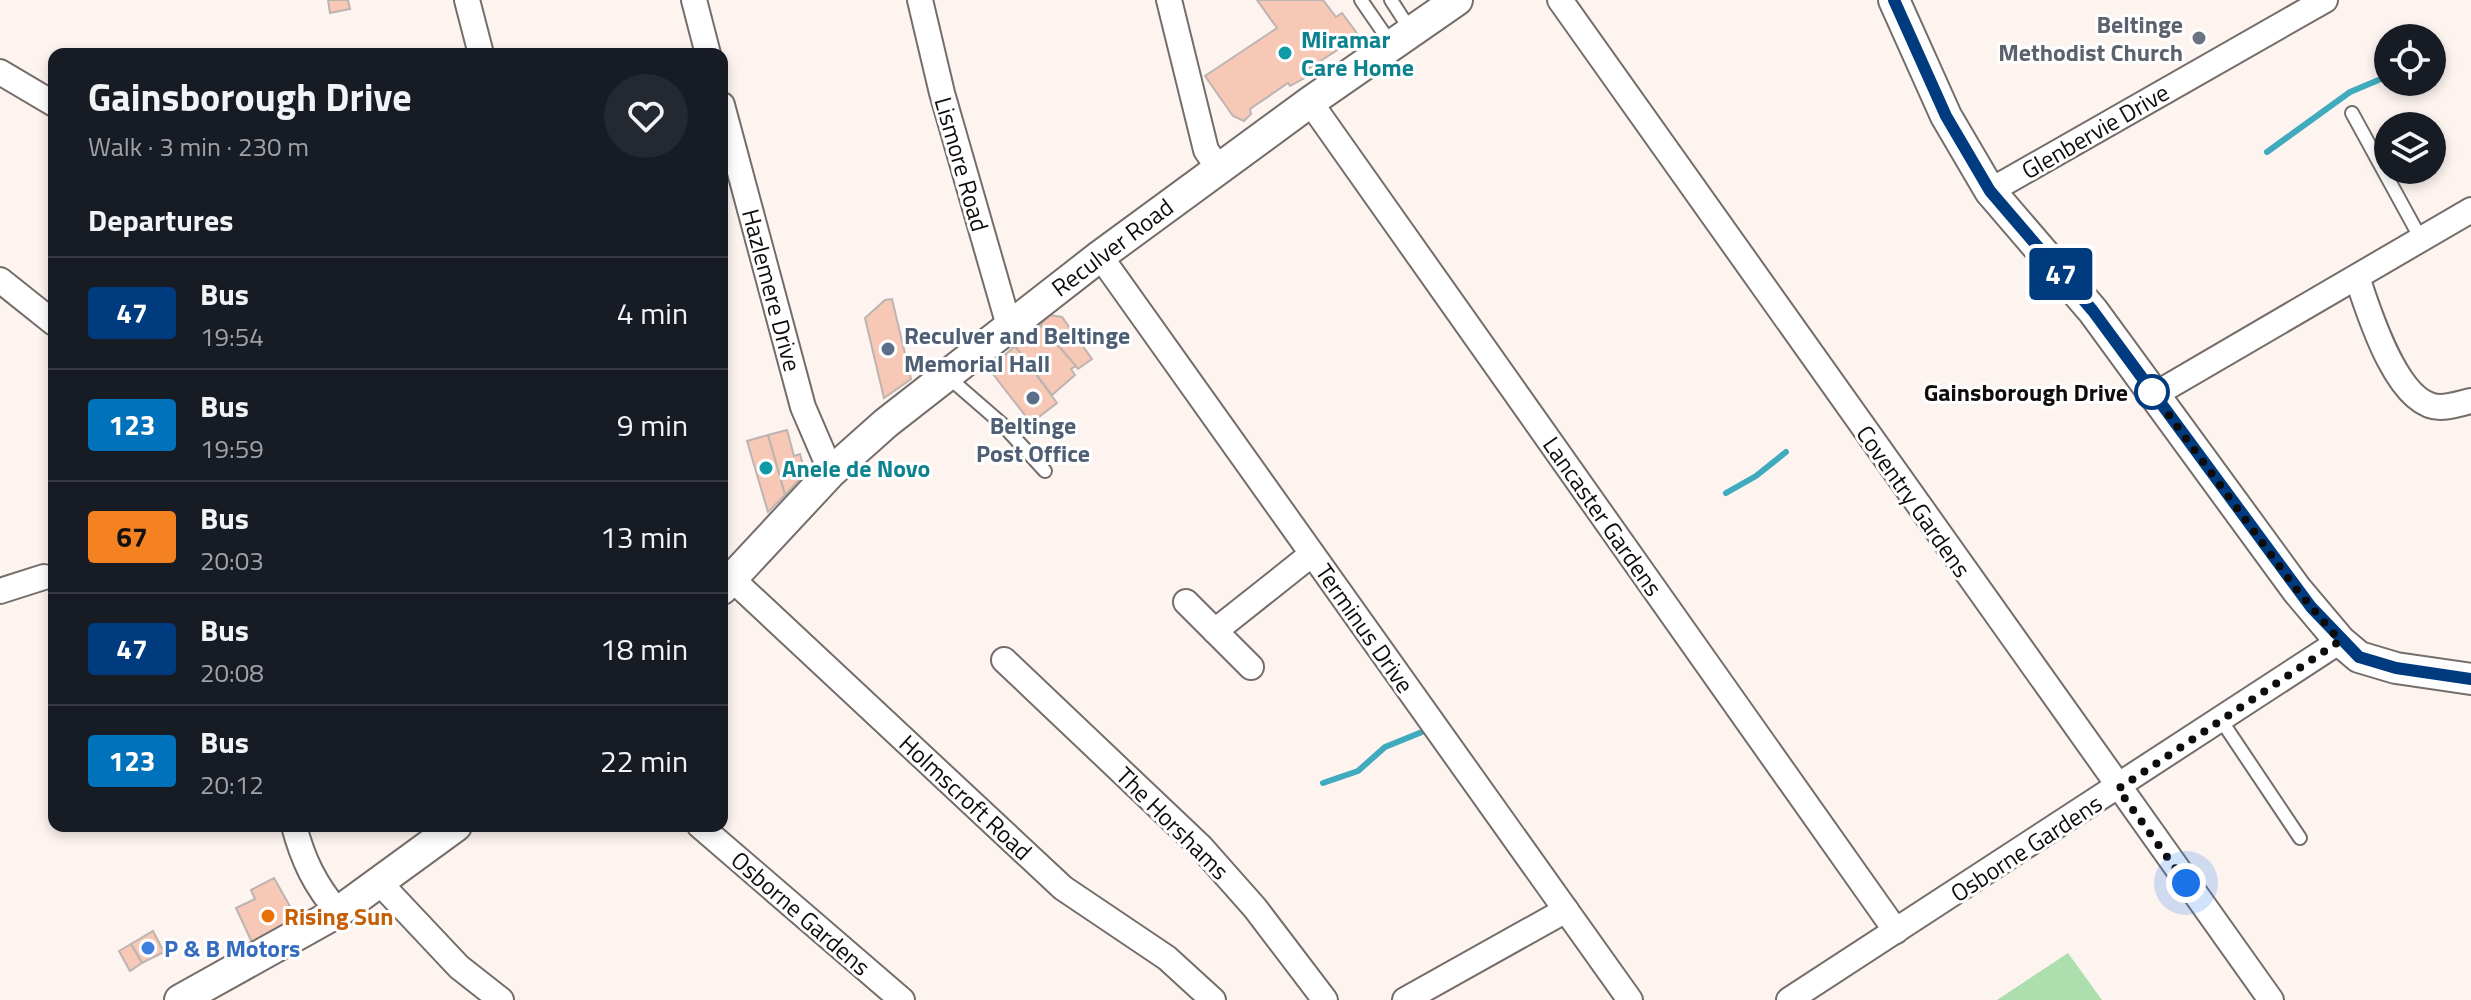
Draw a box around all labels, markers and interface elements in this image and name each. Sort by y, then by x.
place label: Beltinge Methodist Church [1998,6,2183,70]
place label: Miramar Care Home [1301,21,1414,85]
map controls [2374,24,2446,184]
button: locate [2374,24,2446,96]
marker: Beltinge Methodist Church [2190,29,2208,47]
marker: Miramar Care Home [1276,44,1294,62]
text: Gainsborough Drive [88,68,412,126]
button: heart [604,74,688,158]
street label: Glenbervie Drive [2015,74,2175,188]
street label: Lismore Road [926,93,998,235]
button: layers [2374,112,2446,184]
text: Walk · 3 min · 230 m [88,127,309,166]
street label: Reculver Road [1043,189,1181,305]
text: Departures [88,197,233,243]
street label: Hazlemere Drive [733,205,811,375]
line badge: 47 [2025,248,2097,300]
text: 47 [2045,252,2077,295]
text: Bus [200,271,249,317]
text: 4 min [617,290,688,336]
text: 47 [116,291,148,334]
text: 19:54 [200,317,264,356]
place label: Reculver and Beltinge Memorial Hall [904,317,1130,381]
marker: Reculver and Beltinge Memorial Hall [879,340,897,358]
place label: Gainsborough Drive [1924,374,2128,410]
marker: Gainsborough Drive [2135,375,2169,409]
text: Bus [200,383,249,429]
marker: Beltinge Post Office [1024,389,1042,407]
text: 9 min [617,402,688,448]
text: 123 [108,403,156,446]
place label: Beltinge Post Office [976,407,1090,471]
street label: Coventry Gardens [1848,417,1980,585]
text: 19:59 [200,429,264,468]
street label: Lancaster Gardens [1534,429,1672,603]
place label: Anele de Novo [782,450,930,486]
marker: Anele de Novo [757,459,775,477]
text: Bus [200,495,249,541]
text: 13 min [600,514,688,560]
text: 67 [116,515,148,558]
text: 20:03 [200,541,264,580]
street label: Terminus Drive [1307,556,1423,700]
text: Bus [200,607,249,653]
text: 18 min [600,626,688,672]
text: 47 [116,627,148,670]
text: 20:08 [200,653,264,692]
text: Bus [200,719,249,765]
street label: Holmscroft Road [891,726,1041,868]
text: 22 min [600,738,688,784]
text: 123 [108,739,156,782]
street label: The Horshams [1108,758,1238,888]
text: 20:12 [200,765,264,804]
street label: Osborne Gardens [1943,785,2109,911]
street label: Osborne Gardens [723,842,879,984]
your location [2166,863,2206,903]
place label: Rising Sun [284,898,394,934]
marker: Rising Sun [259,907,277,925]
place label: P & B Motors [164,930,300,966]
marker: P & B Motors [139,939,157,957]

